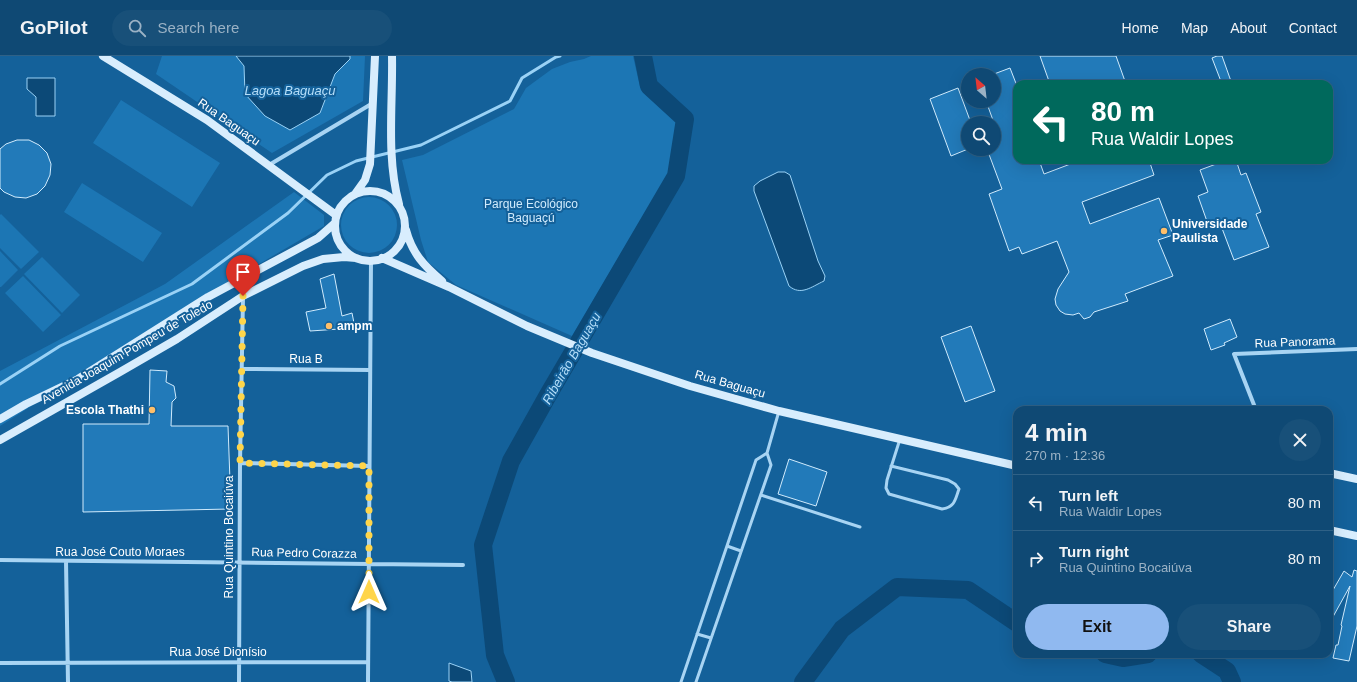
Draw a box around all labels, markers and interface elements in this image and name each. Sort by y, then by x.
search box [112,10,392,46]
text: GoPilot [20,17,88,38]
icon: search [126,17,148,39]
text: Search here [158,19,239,36]
text: Home [1122,20,1159,36]
text: Map [1181,20,1208,36]
text: About [1230,20,1267,36]
text: Contact [1289,20,1337,36]
north arrow [961,68,1001,108]
map controls [961,68,1001,156]
water label: Lagoa Baguaçu [244,83,336,98]
street label: Rua Baguaçu [195,95,263,149]
icon: left [1025,96,1077,148]
text: 80 m [1091,96,1155,127]
button: search [961,116,1001,156]
text: Rua Waldir Lopes [1091,129,1233,149]
park label: Parque Ecológico Baguaçú [484,197,578,225]
place label: Universidade Paulista [1172,217,1248,245]
marker: Universidade Paulista [1159,226,1169,236]
pin [226,255,260,296]
icon: arrive [232,261,254,283]
street label: Avenida Joaquim Pompeu de Toledo [39,297,215,407]
water label: Ribeirão Baguaçu [539,310,604,407]
place label: ampm [337,319,372,333]
marker: ampm [324,321,334,331]
street label: Rua Panorama [1254,334,1336,350]
street label: Rua B [289,352,323,366]
street label: Rua Baguaçu [693,367,767,401]
place label: Escola Thathi [66,403,144,417]
marker: Escola Thathi [147,405,157,415]
text: 4 min [1025,419,1088,446]
button: close [1279,419,1321,461]
text: 270 m · 12:36 [1025,448,1105,463]
street label: Rua Quintino Bocaiúva [222,475,236,598]
text: Turn left [1059,487,1118,504]
icon: left [1025,492,1047,514]
text: 80 m [1288,494,1321,511]
text: Rua Waldir Lopes [1059,504,1162,519]
text: Turn right [1059,543,1129,560]
street label: Rua José Couto Moraes [55,545,185,559]
street label: Rua Pedro Corazza [251,545,357,561]
icon: right [1025,548,1047,570]
text: 80 m [1288,550,1321,567]
text: Rua Quintino Bocaiúva [1059,560,1192,575]
position arrow [348,571,390,613]
button: Exit [1025,604,1169,650]
button: Share [1177,604,1321,650]
street label: Rua José Dionísio [169,645,267,659]

